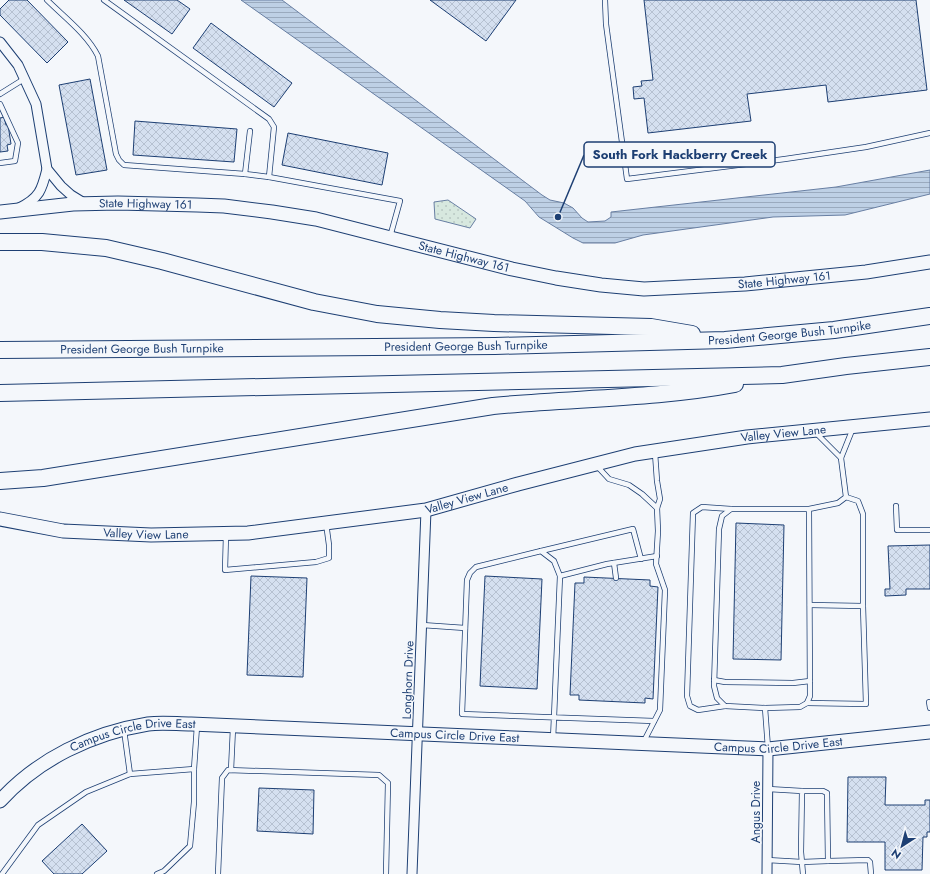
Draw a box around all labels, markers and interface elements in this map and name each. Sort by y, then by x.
callout: South Fork Hackberry Creek [584,142,775,167]
text: South Fork Hackberry Creek [593,145,768,164]
street label: State Highway 161 [99,194,192,214]
street label: State Highway 161 [416,236,511,277]
street label: State Highway 161 [737,267,832,293]
street label: President George Bush Turnpike [708,316,872,349]
street label: President George Bush Turnpike [384,336,548,356]
street label: President George Bush Turnpike [60,339,224,359]
street label: Valley View Lane [740,420,827,447]
street label: Valley View Lane [423,478,510,519]
street label: Valley View Lane [103,524,189,544]
street label: Longhorn Drive [398,640,418,720]
street label: Campus Circle Drive East [67,714,196,757]
street label: Campus Circle Drive East [390,724,520,747]
street label: Campus Circle Drive East [714,732,844,758]
street label: Angus Drive [747,781,765,843]
north arrow [882,826,922,866]
text: N [888,845,904,863]

